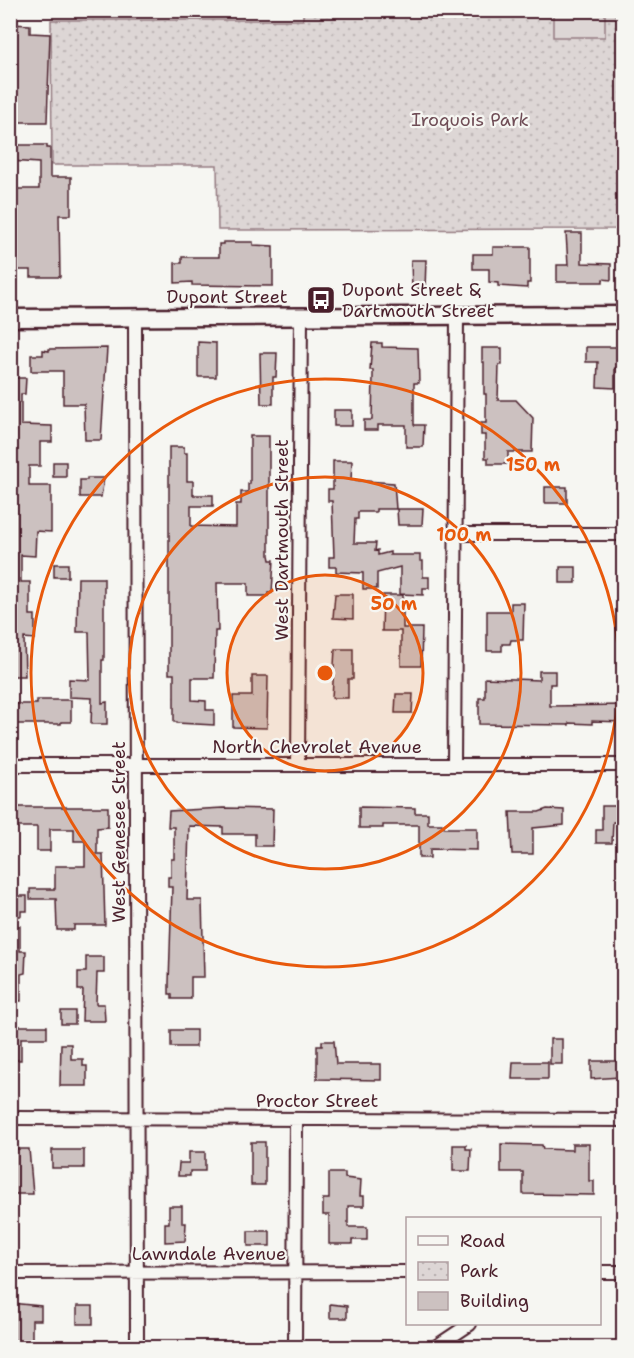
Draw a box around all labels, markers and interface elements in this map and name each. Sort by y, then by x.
park label: Iroquois Park [411,108,529,132]
place label: Dupont Street & Dartmouth Street [342,278,495,323]
bus stop icon: Dupont Street & Dartmouth Street [305,284,337,316]
street label: Dupont Street [166,285,288,309]
street label: West Dartmouth Street [270,439,294,641]
text: 150 m [506,453,561,477]
text: 100 m [436,523,492,547]
text: 50 m [371,592,418,616]
centre of rings [315,663,335,683]
street label: North Chevrolet Avenue [212,735,422,759]
street label: West Genesee Street [107,741,131,923]
street label: Proctor Street [256,1089,378,1113]
legend [406,1217,601,1325]
text: Road [460,1229,505,1253]
street label: Lawndale Avenue [132,1242,286,1266]
text: Park [460,1259,499,1283]
text: Building [460,1289,529,1313]

